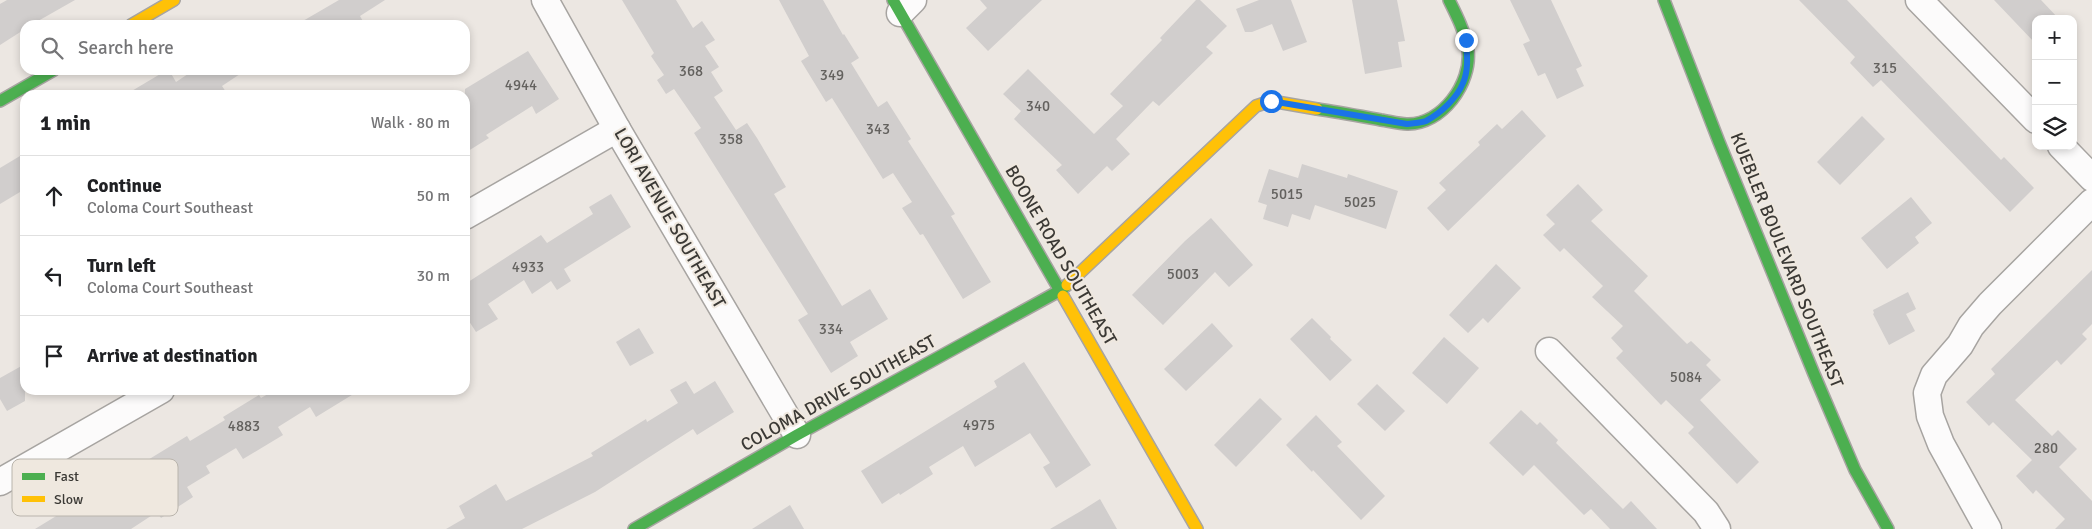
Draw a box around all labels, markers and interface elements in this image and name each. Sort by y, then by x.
map controls [2032,15,2077,150]
button: + [2032,15,2077,60]
search box [20,20,470,75]
route end [1455,29,1478,52]
icon: search [38,34,66,62]
text: Search here [78,36,174,60]
house number: 315 [1873,59,1897,77]
button: − [2032,60,2077,105]
house number: 368 [679,62,703,80]
house number: 349 [820,66,844,84]
house number: 4944 [505,76,537,94]
route start [1260,90,1283,113]
house number: 340 [1026,97,1050,115]
button: layers [2032,105,2077,150]
text: 1 min [40,110,91,136]
text: Walk · 80 m [371,113,450,133]
house number: 343 [866,120,890,138]
street label: LORI AVENUE SOUTHEAST [609,124,731,312]
street label: KUEBLER BOULEVARD SOUTHEAST [1726,129,1848,391]
house number: 358 [719,130,743,148]
street label: BOONE ROAD SOUTHEAST [1000,161,1122,349]
text: Continue [87,174,162,198]
icon: ahead [40,182,68,210]
house number: 5015 [1271,185,1303,203]
text: 50 m [416,186,450,206]
house number: 5025 [1344,193,1376,211]
text: Coloma Court Southeast [87,198,253,218]
text: Turn left [87,254,156,278]
house number: 4933 [512,258,544,276]
icon: left [40,262,68,290]
house number: 5003 [1167,265,1199,283]
text: 30 m [416,266,450,286]
text: Coloma Court Southeast [87,278,253,298]
house number: 334 [819,320,843,338]
street label: COLOMA DRIVE SOUTHEAST [737,330,939,456]
icon: arrive [40,342,68,370]
text: Arrive at destination [87,344,258,368]
house number: 5084 [1670,368,1702,386]
house number: 4975 [963,416,995,434]
house number: 4883 [228,417,260,435]
house number: 280 [2034,439,2058,457]
legend [12,459,178,516]
text: Fast [54,468,79,485]
text: Slow [54,491,83,508]

